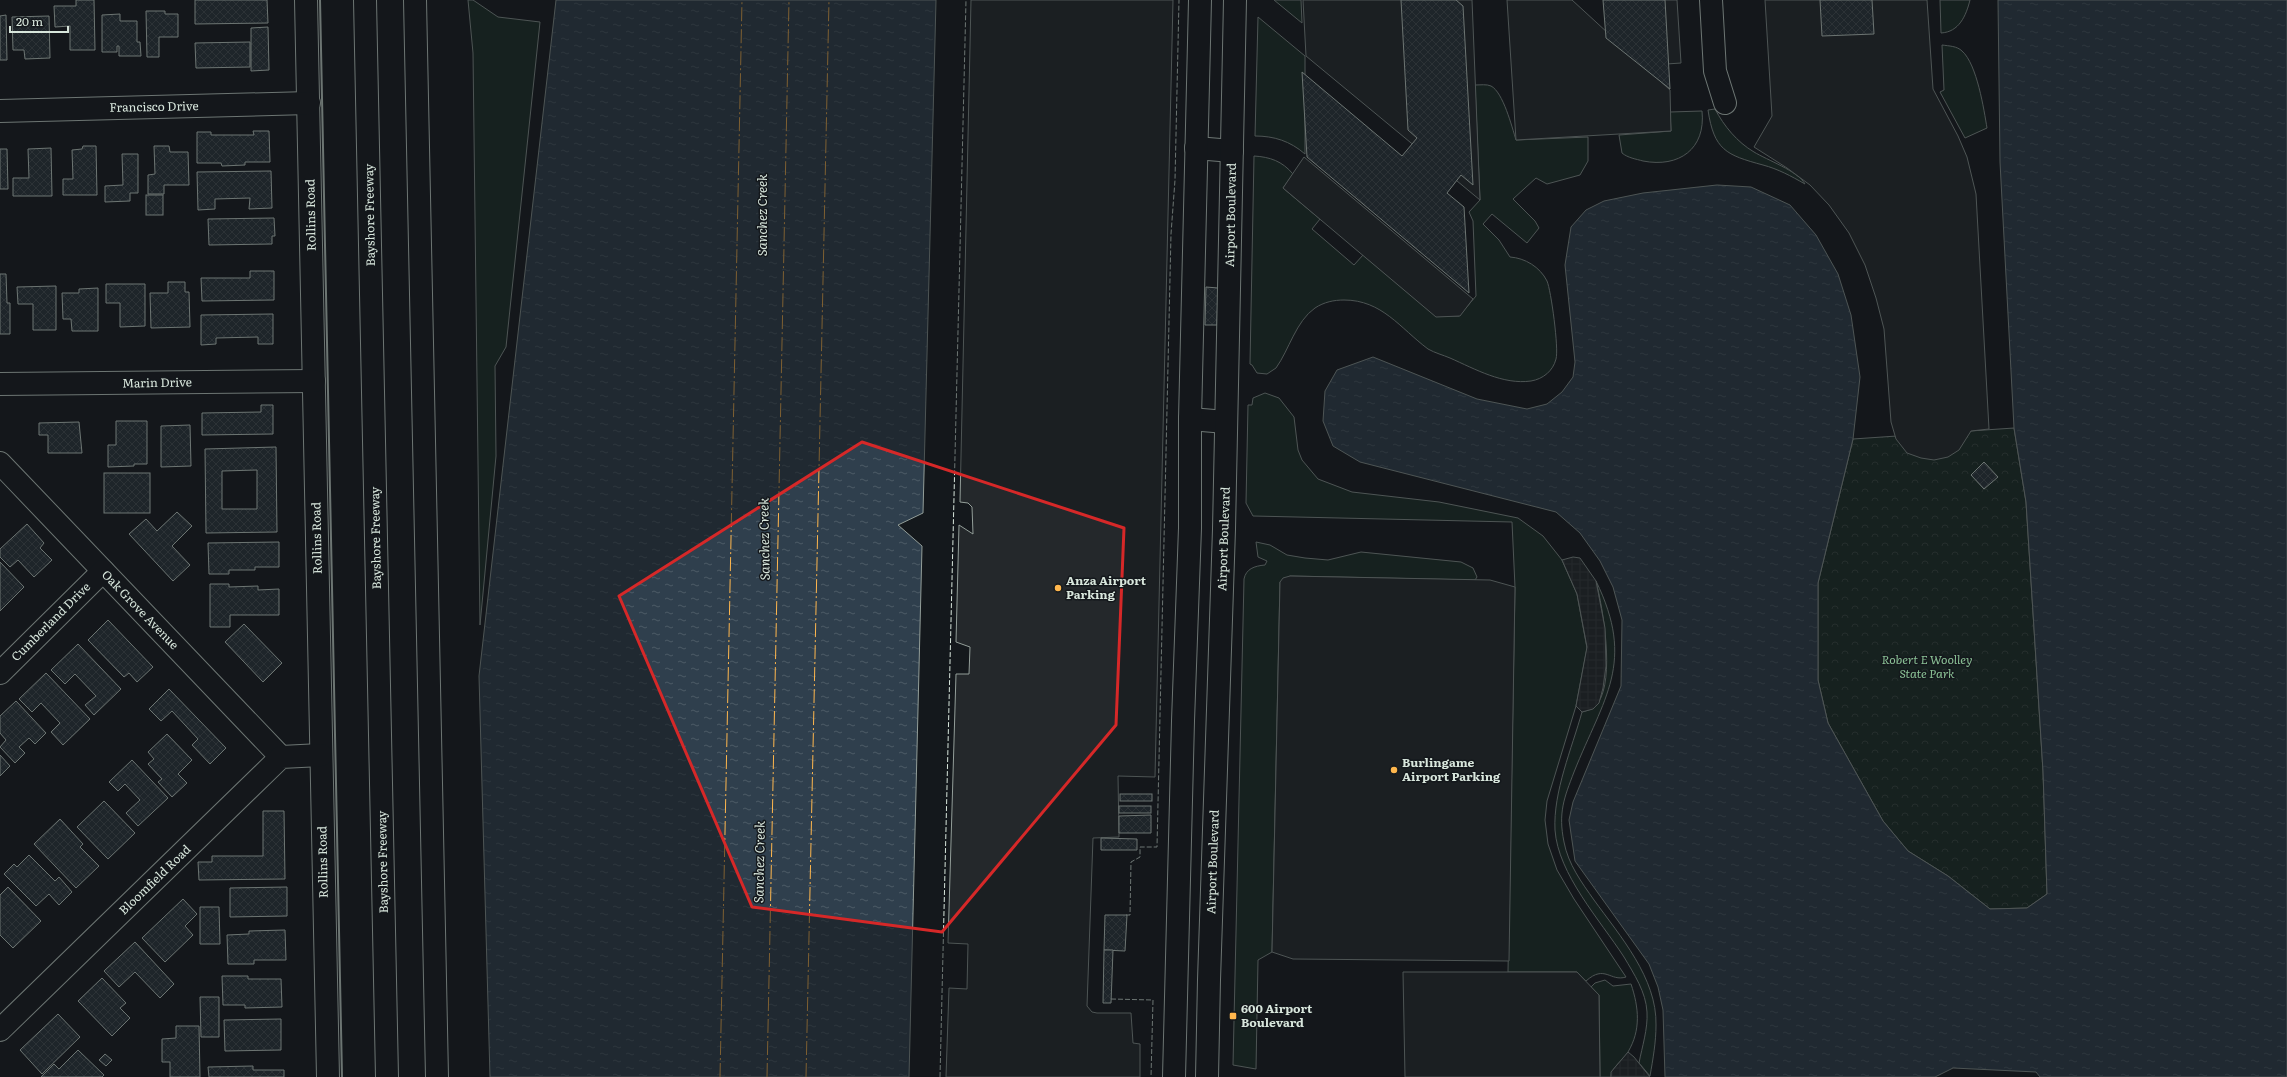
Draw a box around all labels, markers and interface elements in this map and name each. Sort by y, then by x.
scale bar [10,8,68,34]
text: 20 m [16,12,43,30]
street label: Francisco Drive [109,96,199,116]
street label: Airport Boulevard [1220,162,1240,267]
street label: Bayshore Freeway [359,163,379,267]
water label: Sanchez Creek [752,173,771,256]
street label: Rollins Road [300,178,320,251]
street label: Marin Drive [122,372,192,392]
street label: Bayshore Freeway [365,486,385,590]
street label: Airport Boulevard [1212,486,1234,591]
water label: Sanchez Creek [753,497,774,580]
street label: Rollins Road [306,501,326,574]
street label: Oak Grove Avenue [98,566,183,653]
place label: Anza Airport Parking [1066,571,1147,603]
street label: Cumberland Drive [7,578,94,665]
marker: Anza Airport Parking [1053,583,1063,593]
park label: Robert E Woolley State Park [1881,650,1973,682]
place label: Burlingame Airport Parking [1402,753,1501,785]
marker: Burlingame Airport Parking [1389,765,1399,775]
street label: Airport Boulevard [1201,809,1223,914]
street label: Bayshore Freeway [372,810,392,914]
water label: Sanchez Creek [748,820,769,903]
street label: Rollins Road [312,825,332,898]
street label: Bloomfield Road [114,840,195,918]
place label: 600 Airport Boulevard [1241,999,1313,1031]
marker: 600 Airport Boulevard [1228,1011,1238,1021]

